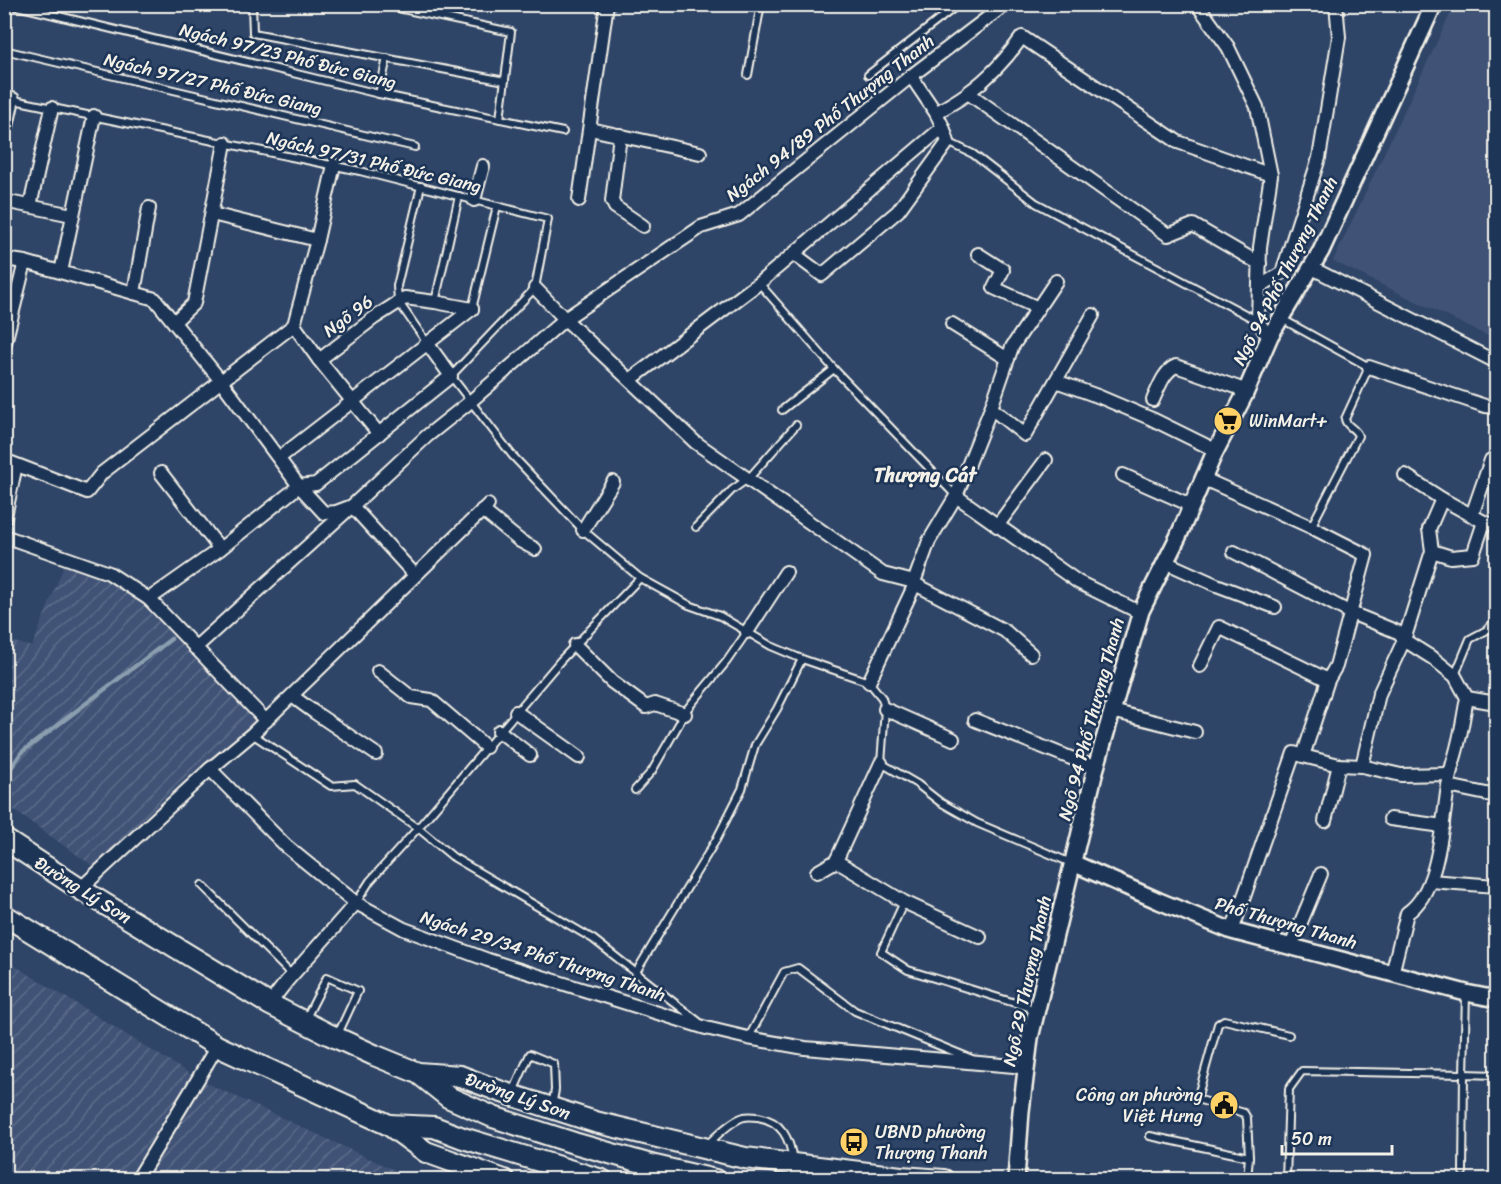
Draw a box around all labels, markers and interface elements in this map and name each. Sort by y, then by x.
street label: Ngách 97/23 Phố Đức Giang [176,14,400,98]
street label: Ngách 94/89 Phố Thượng Thanh [718,26,942,210]
street label: Ngách 97/27 Phố Đức Giang [101,43,325,125]
street label: Ngách 97/31 Phố Đức Giang [263,122,485,202]
street label: Ngõ 94 Phố Thượng Thanh [1223,171,1347,371]
street label: Ngõ 96 [316,286,380,346]
supermarket icon: WinMart+ [1212,405,1244,437]
place label: WinMart+ [1249,405,1328,437]
district label: Thượng Cát [874,458,978,493]
street label: Ngõ 94 Phố Thượng Thanh [1049,614,1133,824]
street label: Đường Lý Sơn [28,847,138,933]
street label: Phố Thượng Thanh [1211,887,1361,959]
street label: Ngõ 29 Thượng Thanh [993,893,1061,1069]
street label: Ngách 29/34 Phố Thượng Thanh [416,901,670,1011]
street label: Đường Lý Sơn [461,1063,575,1129]
place label: Công an phường Việt Hưng [1076,1079,1203,1132]
public building icon: Công an phường Việt Hưng [1208,1089,1240,1121]
place label: UBND phường Thượng Thanh [875,1116,987,1169]
scale bar [1282,1118,1392,1156]
text: 50 m [1291,1123,1332,1155]
bus stop icon: UBND phường Thượng Thanh [838,1126,870,1158]

